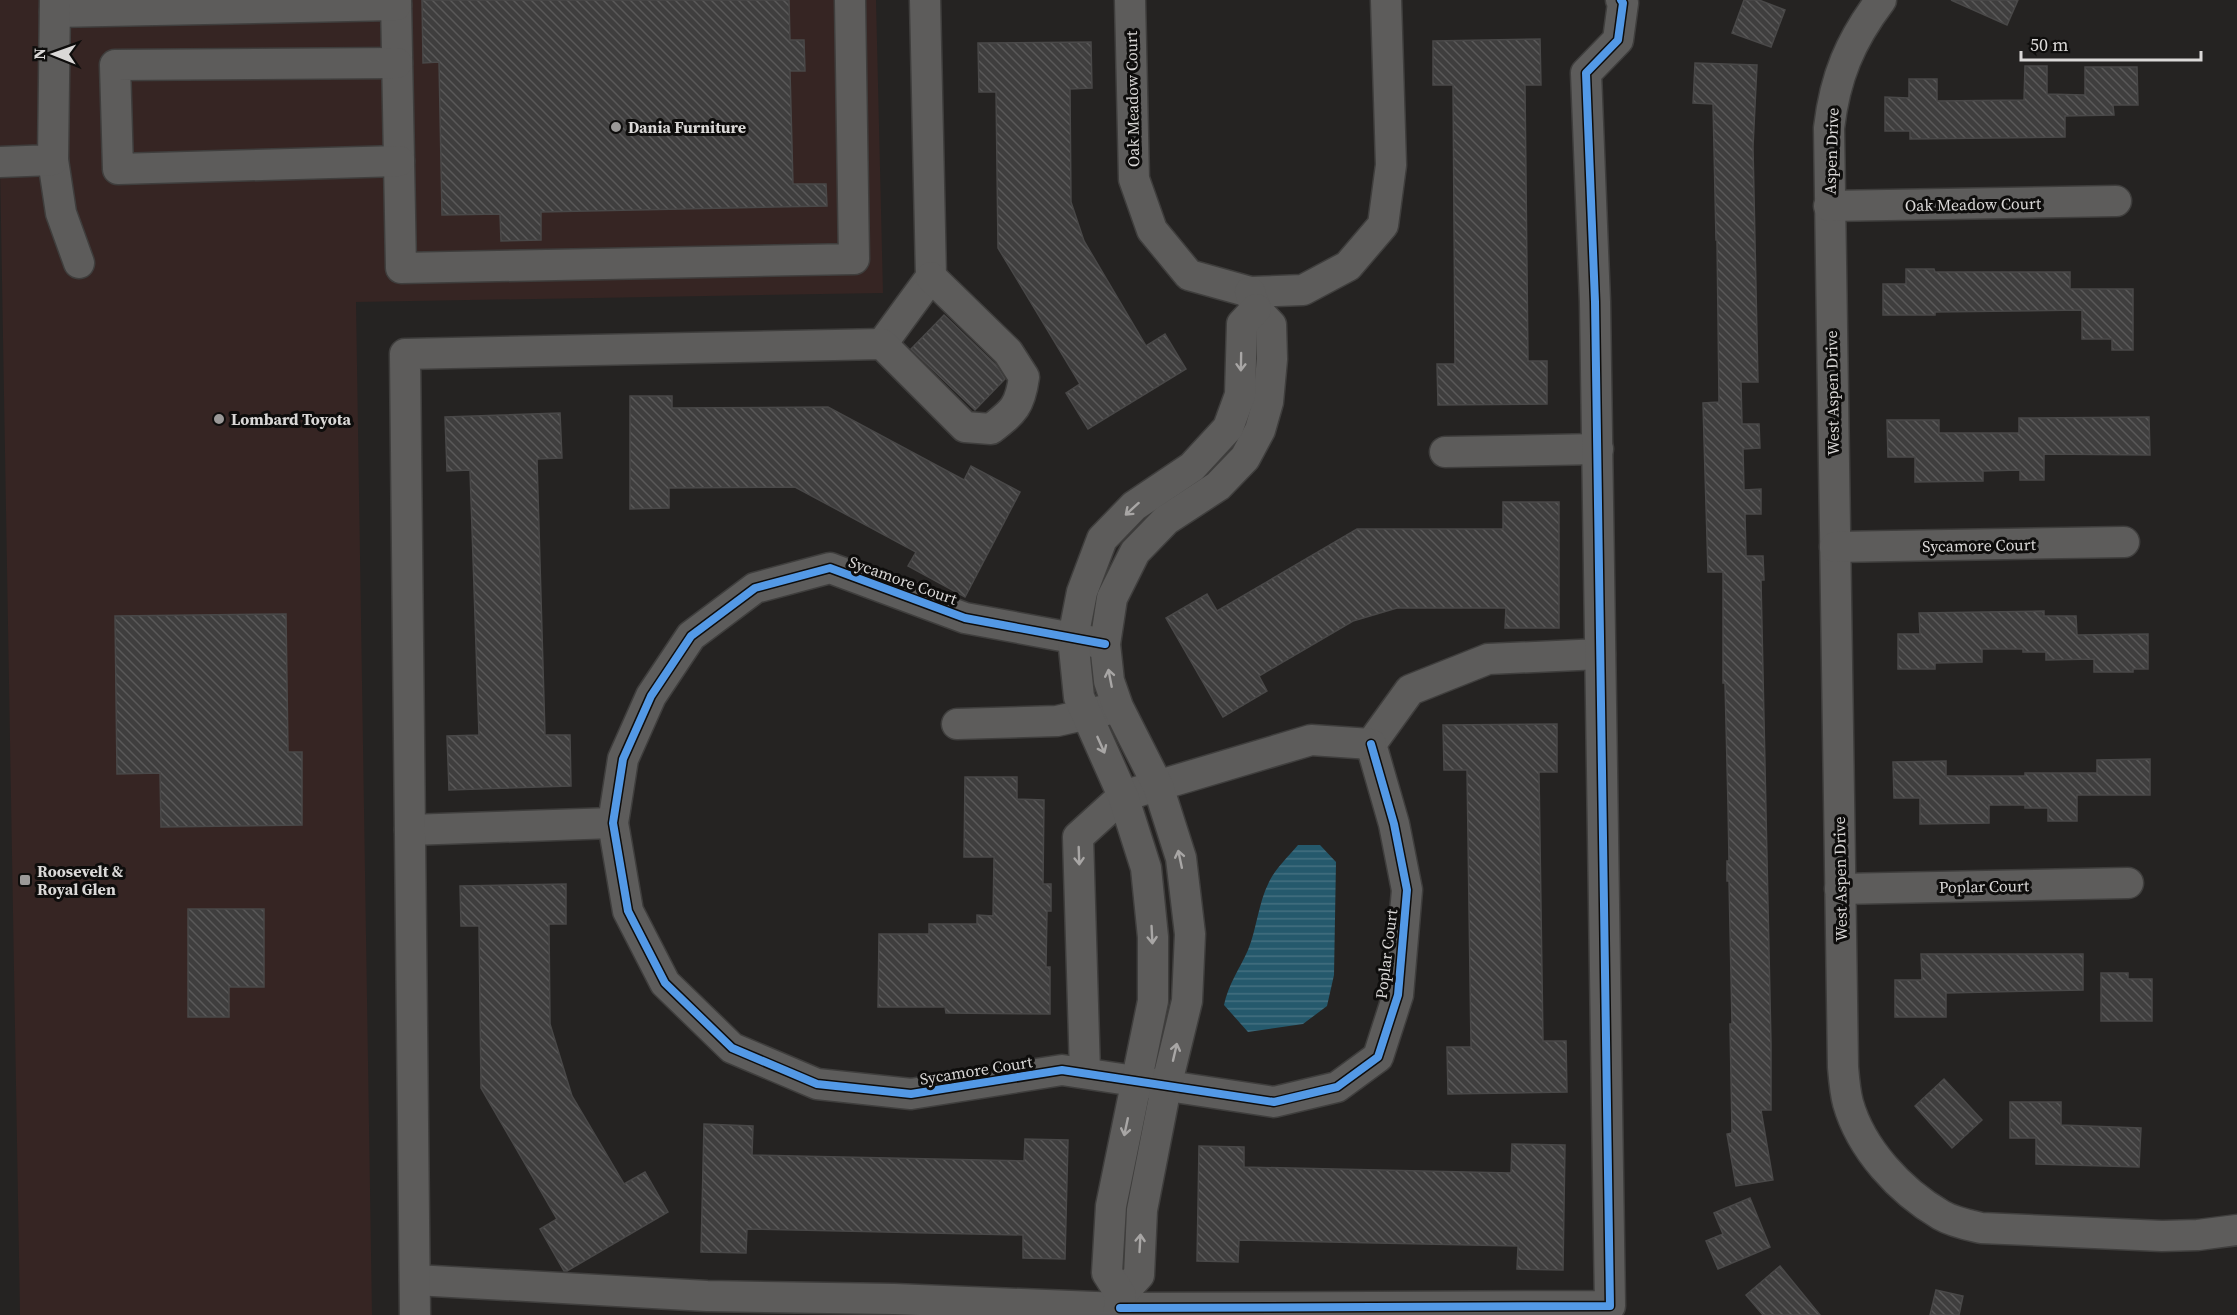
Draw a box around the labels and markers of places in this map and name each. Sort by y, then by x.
place label: Dania Furniture [628,116,746,138]
marker: Dania Furniture [609,120,623,134]
place label: Lombard Toyota [231,408,352,430]
marker: Lombard Toyota [212,412,226,426]
place label: Roosevelt & Royal Glen [37,860,124,900]
marker: Roosevelt & Royal Glen [18,873,32,887]

